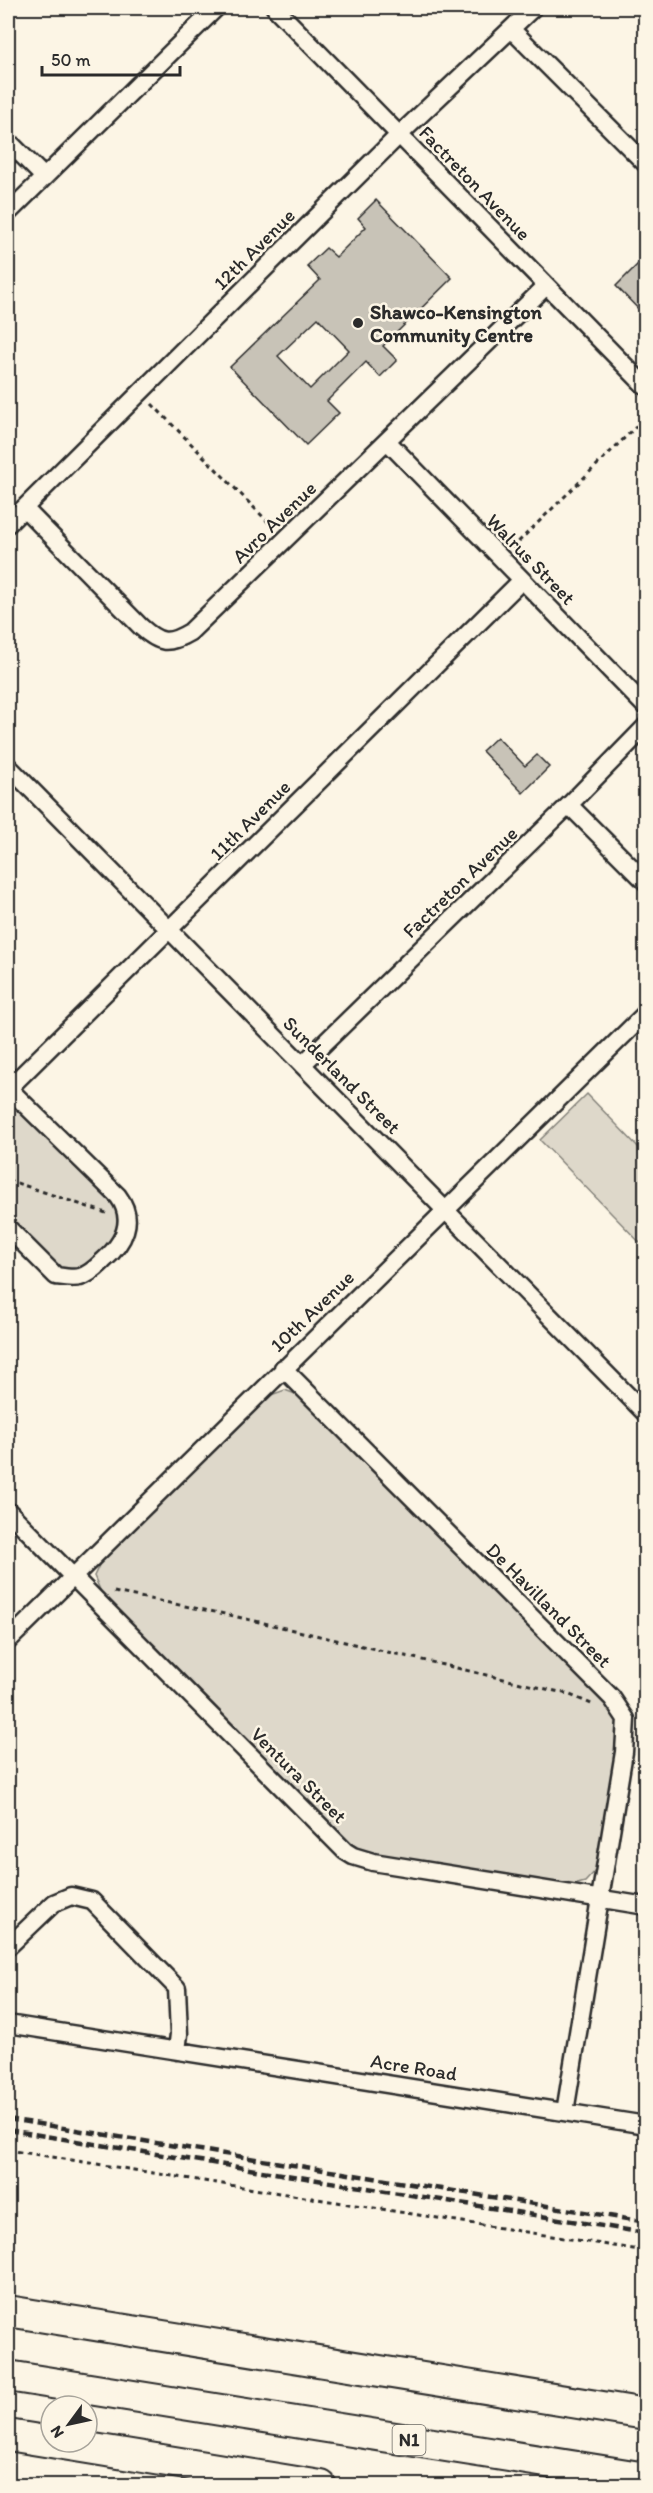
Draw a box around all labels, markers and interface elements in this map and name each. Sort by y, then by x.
scale bar [42,39,180,77]
text: 50 m [51,49,91,71]
street label: Factreton Avenue [414,120,536,246]
street label: 12th Avenue [208,203,300,295]
place label: Shawco-Kensington Community Centre [370,300,543,348]
marker: Shawco-Kensington Community Centre [351,316,365,330]
street label: Avro Avenue [227,476,321,568]
street label: Walrus Street [482,508,580,610]
street label: 11th Avenue [205,775,295,865]
street label: Factreton Avenue [397,821,523,943]
street label: Sunderland Street [278,1011,406,1139]
street label: 10th Avenue [265,1265,359,1357]
street label: De Havilland Street [482,1538,617,1673]
street label: Ventura Street [246,1722,352,1828]
street label: Acre Road [369,2048,459,2086]
north arrow [39,2394,99,2454]
text: N [46,2422,68,2442]
road number: N1 [392,2425,426,2455]

